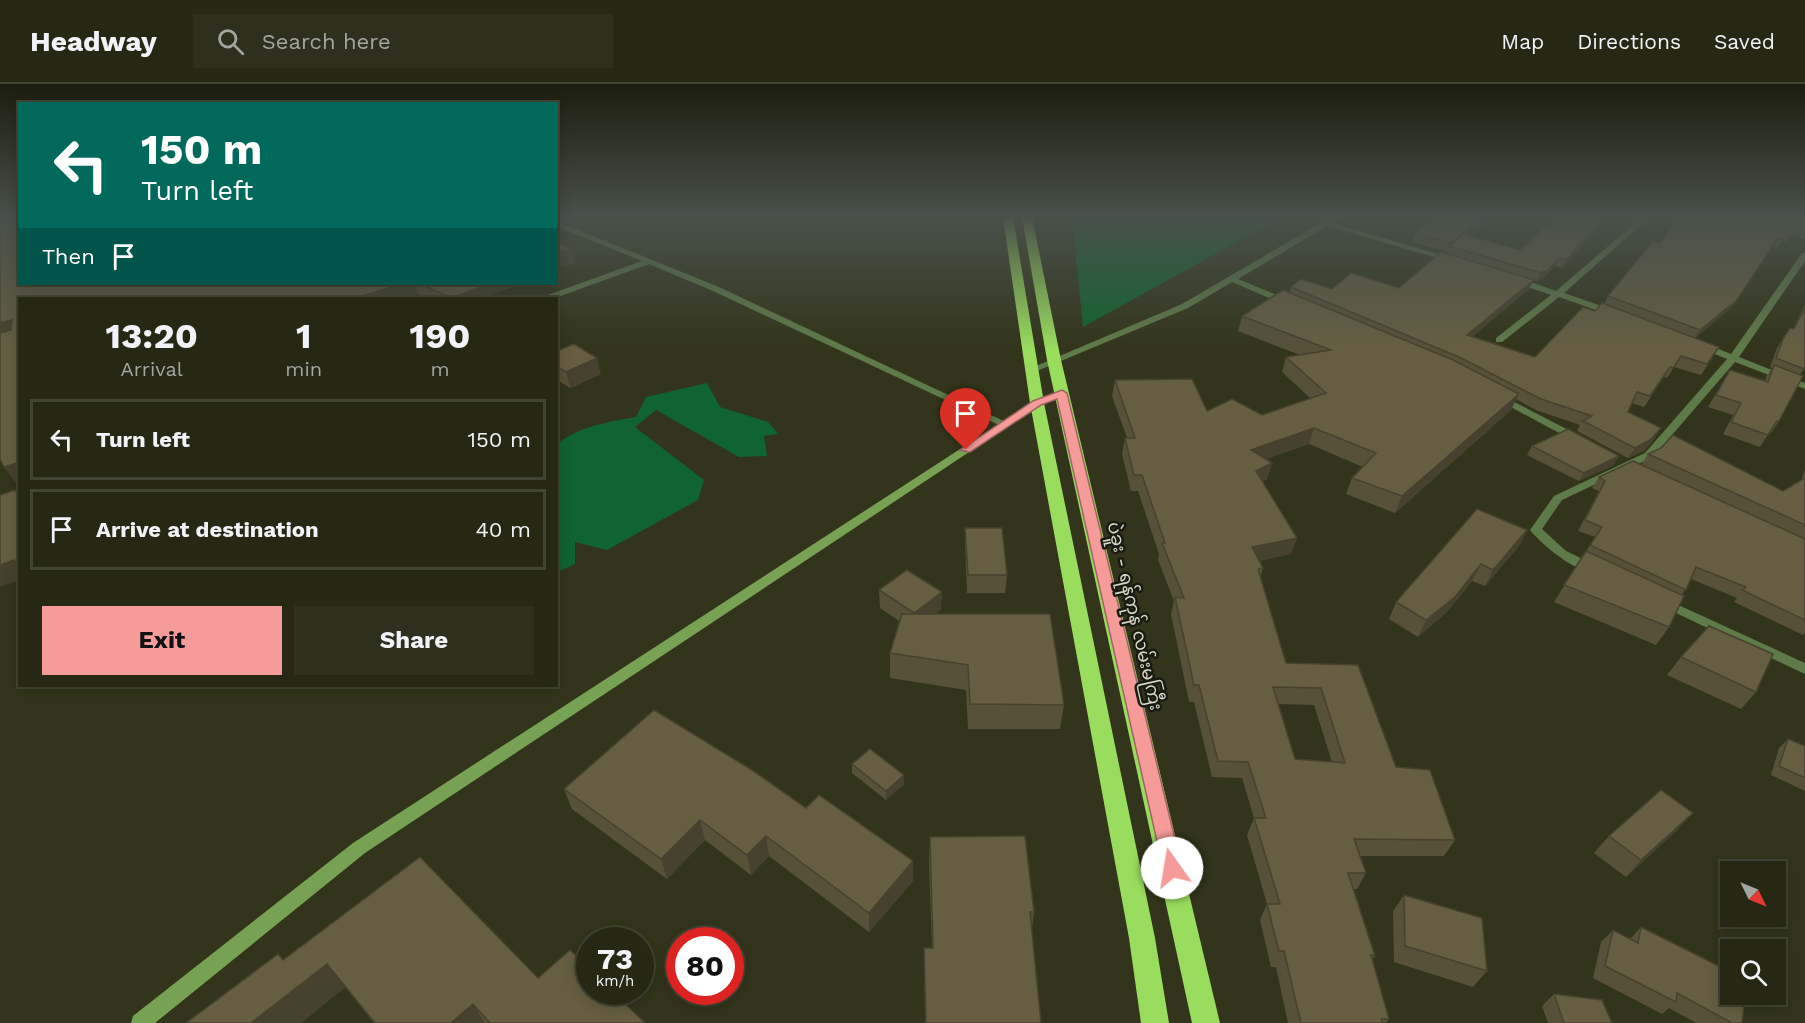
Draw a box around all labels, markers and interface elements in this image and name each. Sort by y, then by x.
search box [193,14,613,68]
text: Headway [30,25,157,58]
icon: search [214,25,247,58]
text: Search here [262,29,391,54]
text: Map [1501,29,1544,54]
text: Directions [1577,29,1681,54]
text: Saved [1714,29,1775,54]
text: 150 m [141,125,262,174]
icon: left [42,126,120,204]
text: Turn left [141,175,253,207]
icon: arrive [107,240,140,273]
text: Then [42,244,95,269]
text: 13:20 [105,315,198,357]
text: 1 [296,315,312,357]
text: 190 [410,315,471,357]
text: Arrival [120,357,183,381]
text: min [285,357,322,381]
text: m [431,357,450,381]
pin [940,388,991,450]
icon: arrive [949,397,982,430]
icon: left [45,423,78,456]
text: Turn left [96,427,190,452]
text: 150 m [467,427,531,452]
icon: arrive [45,513,78,546]
text: Arrive at destination [96,517,319,542]
text: 40 m [475,517,531,542]
street label: ပဲခူး - ရန်ကုန် လမ်းမကြီး [1099,519,1170,713]
button: Exit [42,606,282,675]
button: Share [294,606,534,675]
position arrow [1140,836,1204,900]
north arrow [1720,861,1786,927]
map controls [1720,861,1786,1005]
speed limit sign: 80 [666,927,744,1005]
button: search [1720,939,1786,1005]
text: 73 [597,941,633,976]
text: km/h [596,972,634,990]

